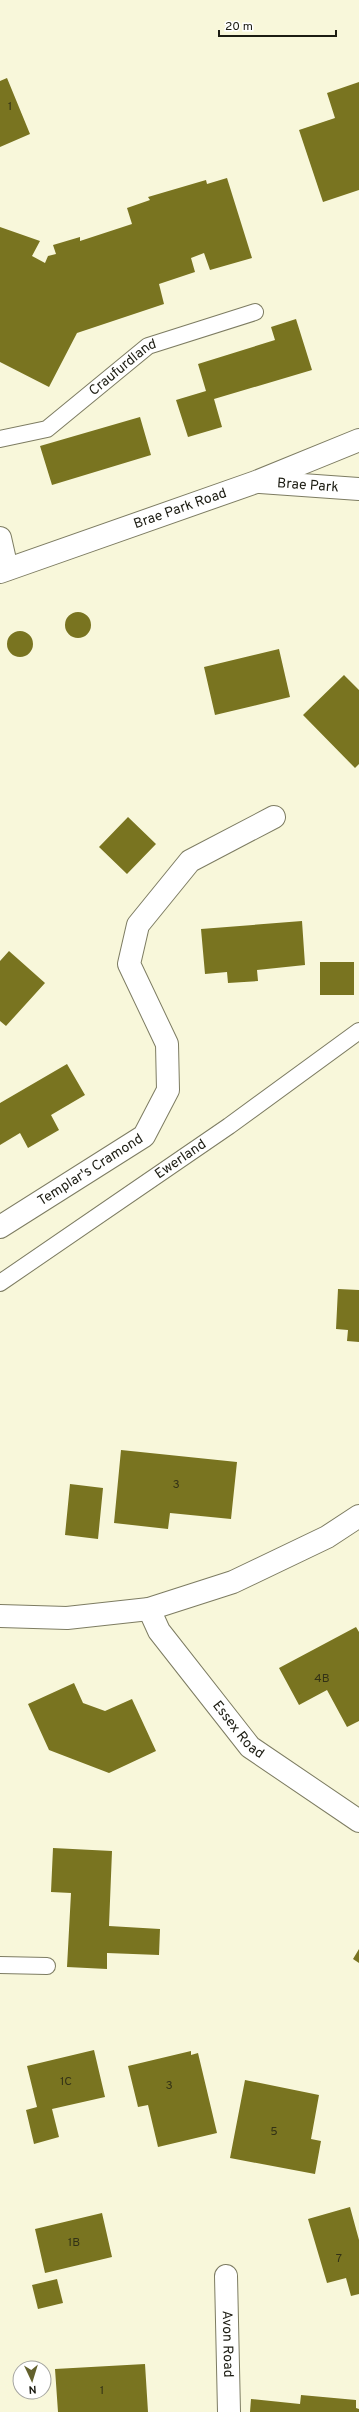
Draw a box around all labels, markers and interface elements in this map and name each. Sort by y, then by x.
scale bar [219,12,336,38]
text: 20 m [225,19,253,35]
house number: 1 [8,99,12,115]
street label: Craufurdland [86,335,158,399]
street label: Brae Park [276,475,339,496]
street label: Brae Park Road [131,484,229,533]
street label: Templar's Cramond [34,1130,146,1210]
street label: Ewerland [152,1136,210,1183]
house number: 3 [172,1477,180,1493]
house number: 4B [314,1671,330,1687]
street label: Essex Road [209,1698,267,1762]
house number: 1C [60,2074,72,2090]
house number: 3 [165,2078,173,2094]
house number: 5 [270,2124,278,2140]
house number: 1B [68,2235,80,2251]
house number: 7 [336,2251,342,2267]
street label: Avon Road [218,2310,237,2378]
north arrow [12,2360,52,2400]
text: N [28,2382,37,2396]
house number: 1 [100,2383,104,2399]

